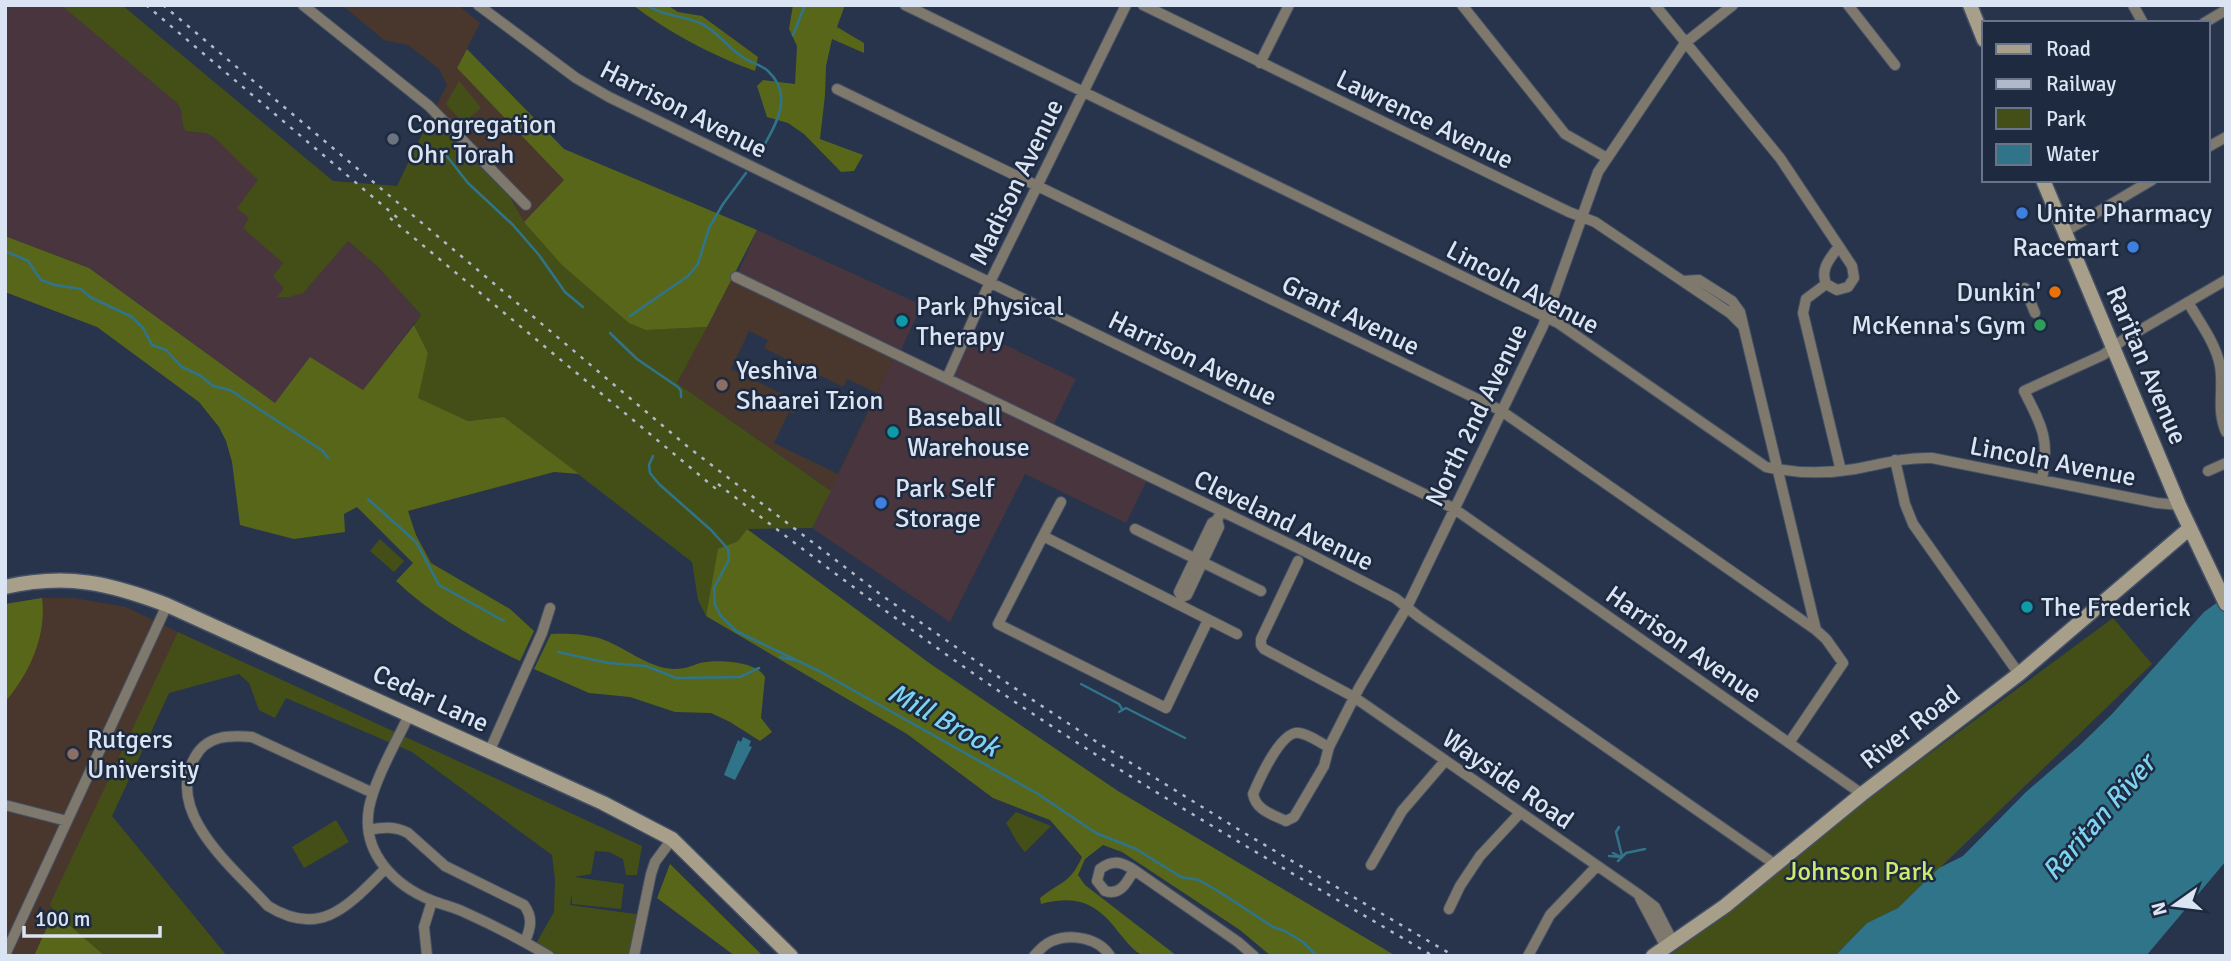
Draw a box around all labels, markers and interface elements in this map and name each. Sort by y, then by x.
legend [1982,21,2210,182]
text: Road [2046,36,2091,62]
street label: Harrison Avenue [595,54,773,166]
street label: Lawrence Avenue [1331,63,1518,177]
text: Railway [2046,71,2116,97]
street label: Madison Avenue [963,94,1071,271]
text: Park [2046,106,2087,132]
place label: Congregation Ohr Torah [407,109,557,171]
marker: Congregation Ohr Torah [385,131,401,147]
text: Water [2046,141,2099,167]
place label: Unite Pharmacy [2036,198,2212,230]
marker: Unite Pharmacy [2014,205,2030,221]
place label: Racemart [2012,232,2119,264]
street label: Lincoln Avenue [1440,234,1605,342]
marker: Racemart [2125,239,2141,255]
street label: Grant Avenue [1276,269,1425,363]
place label: Dunkin' [1956,277,2041,309]
street label: Raritan Avenue [2098,281,2194,449]
marker: Dunkin' [2047,284,2063,300]
place label: Park Physical Therapy [916,291,1064,353]
street label: Harrison Avenue [1103,304,1282,413]
place label: McKenna's Gym [1851,310,2026,342]
marker: Park Physical Therapy [894,313,910,329]
marker: McKenna's Gym [2032,317,2048,333]
street label: North 2nd Avenue [1419,319,1535,512]
place label: Yeshiva Shaarei Tzion [736,355,883,417]
marker: Yeshiva Shaarei Tzion [714,377,730,393]
place label: Baseball Warehouse [907,402,1030,464]
marker: Baseball Warehouse [885,424,901,440]
street label: Lincoln Avenue [1967,430,2139,494]
street label: Cleveland Avenue [1188,464,1379,578]
place label: Park Self Storage [895,473,996,535]
marker: Park Self Storage [873,495,889,511]
street label: Harrison Avenue [1599,579,1768,711]
place label: The Frederick [2041,592,2191,624]
marker: The Frederick [2019,599,2035,615]
street label: Cedar Lane [367,658,494,740]
water label: Mill Brook [882,675,1008,766]
street label: River Road [1854,679,1967,777]
street label: Wayside Road [1436,723,1579,837]
place label: Rutgers University [87,724,199,786]
water label: Raritan River [2035,745,2165,887]
marker: Rutgers University [65,746,81,762]
park label: Johnson Park [1786,856,1934,888]
north arrow [2140,870,2210,940]
scale bar [24,894,161,938]
text: N [2146,900,2173,918]
text: 100 m [35,906,90,932]

